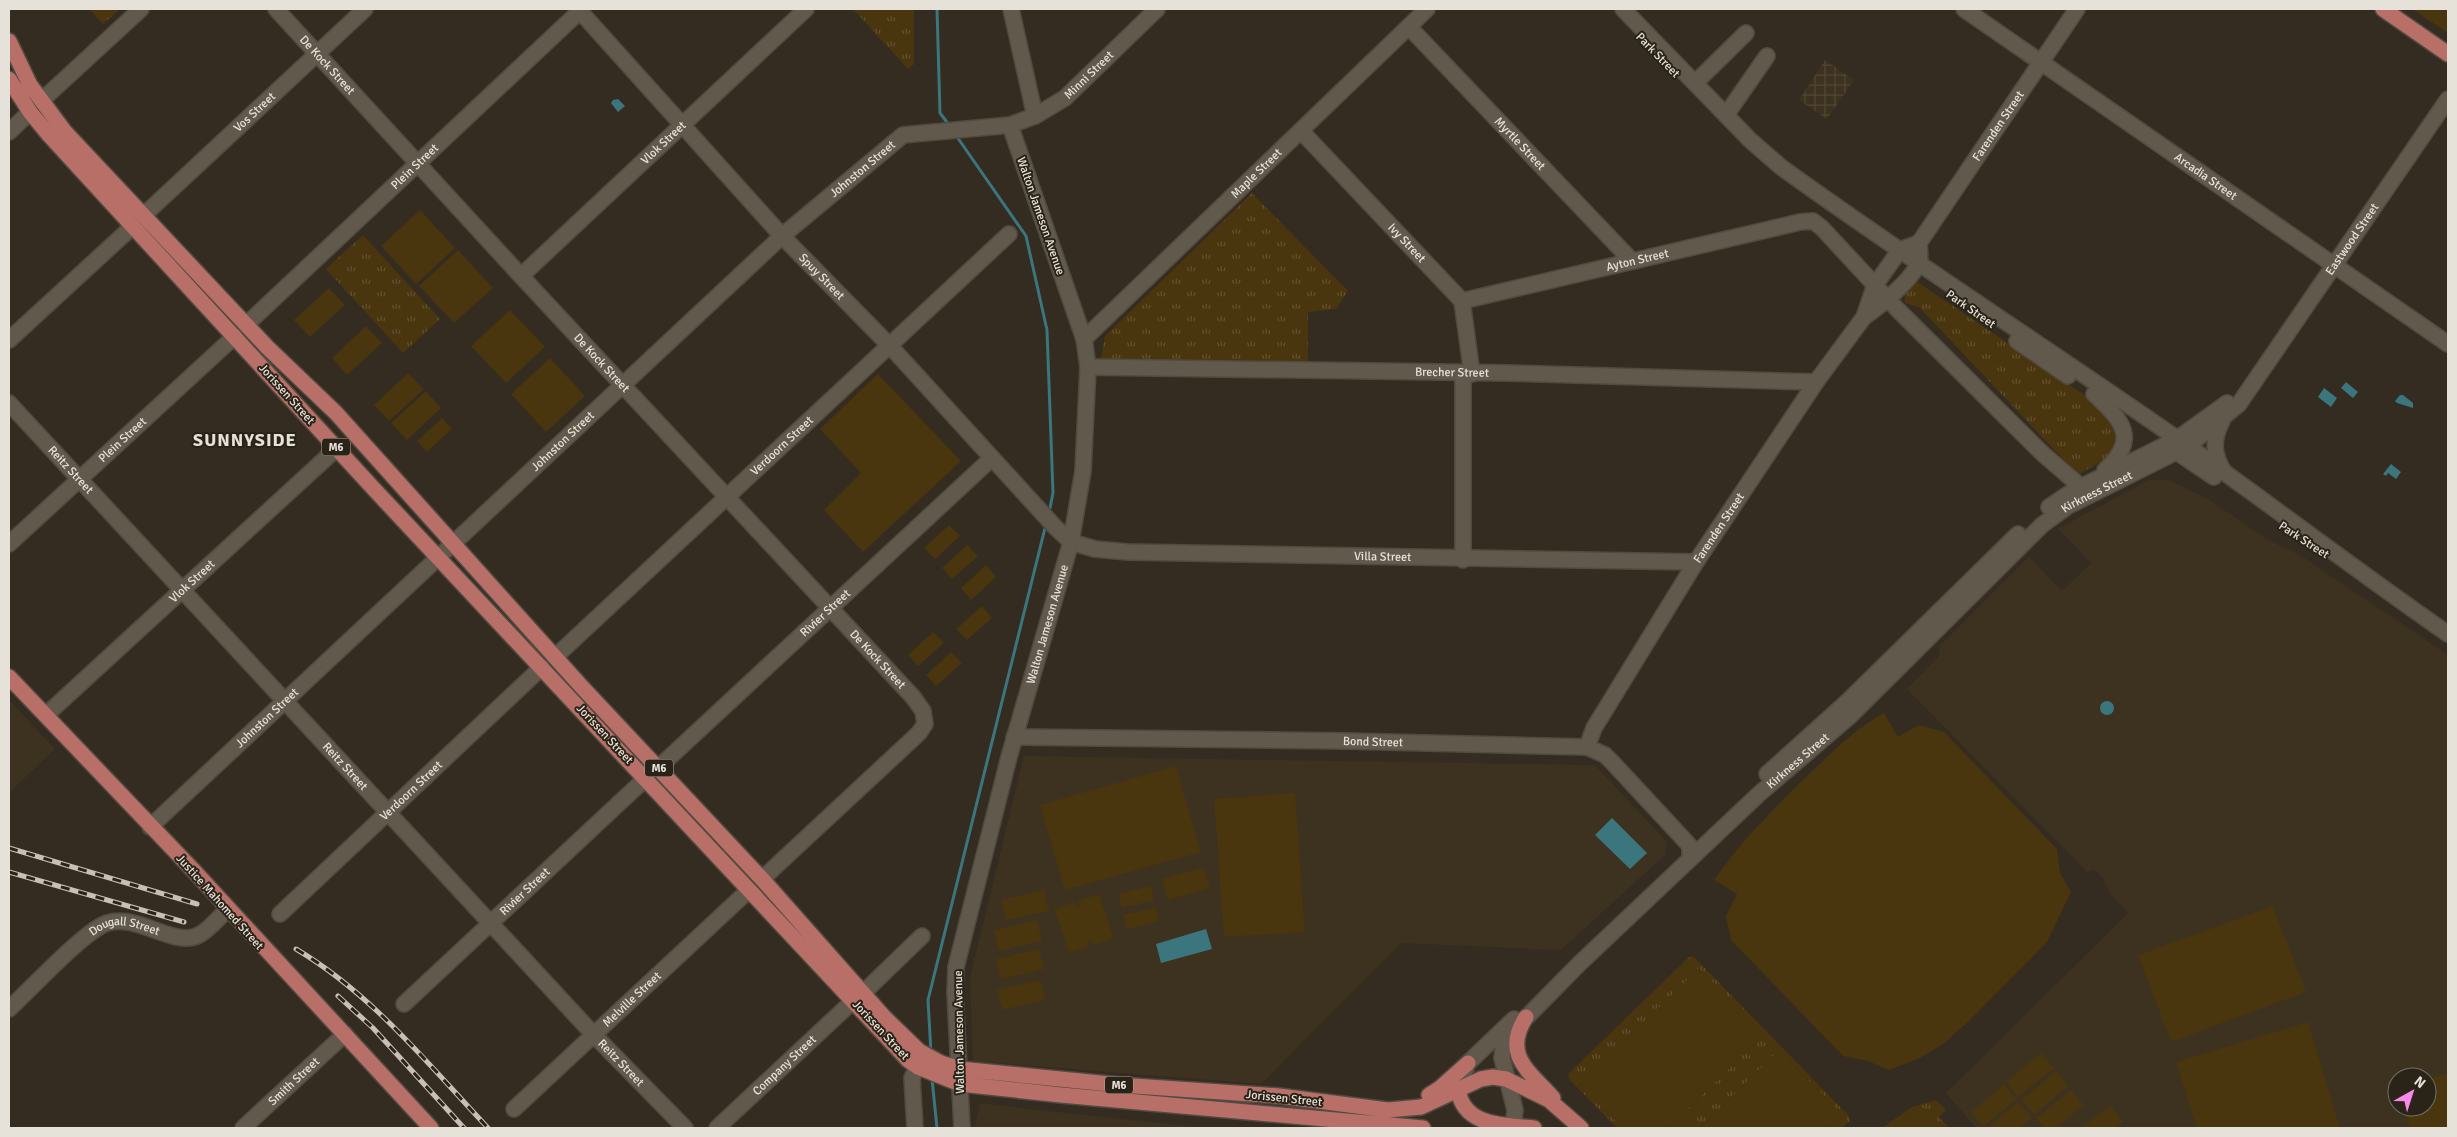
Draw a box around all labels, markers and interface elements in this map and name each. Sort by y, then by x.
street label: Park Street [1632,30,1683,81]
street label: De Kock Street [296,33,358,98]
street label: Minni Street [1061,48,1117,103]
street label: Farenden Street [1969,88,2028,164]
street label: Vos Street [231,89,279,136]
street label: Myrtle Street [1491,114,1548,174]
street label: Vlok Street [638,118,689,168]
street label: Johnston Street [827,138,899,201]
street label: Plein Street [388,141,442,193]
street label: Maple Street [1228,146,1285,202]
street label: Arcadia Street [2171,150,2240,204]
street label: Walton Jameson Avenue [1013,155,1068,277]
street label: Eastwood Street [2323,201,2382,278]
street label: Ivy Street [1384,220,1429,266]
street label: Ayton Street [1605,246,1670,275]
street label: Spuy Street [795,251,848,303]
street label: Park Street [1943,287,1998,332]
street label: De Kock Street [570,330,633,396]
street label: Jorissen Street [255,361,318,428]
street label: Brecher Street [1415,365,1489,381]
street label: Johnston Street [528,408,598,475]
street label: Verdoorn Street [748,413,817,479]
street label: Plein Street [95,414,150,466]
district label: SUNNYSIDE [193,429,297,451]
road number: M6 [322,438,350,456]
street label: Reitz Street [45,443,96,497]
street label: Kirkness Street [2058,468,2135,516]
street label: Farenden Street [1690,490,1748,566]
street label: Park Street [2276,519,2332,562]
street label: Villa Street [1354,549,1411,565]
street label: Vlok Street [166,557,218,606]
street label: Walton Jameson Avenue [1023,563,1072,686]
street label: Rivier Street [797,586,854,640]
street label: De Kock Street [846,627,909,692]
street label: Johnston Street [233,685,302,751]
street label: Jorissen Street [573,701,636,767]
street label: Kirkness Street [1764,730,1833,792]
street label: Bond Street [1343,734,1403,750]
street label: Reitz Street [319,739,371,794]
street label: Verdoorn Street [377,758,446,824]
road number: M6 [645,760,673,776]
street label: Justice Mahomed Street [173,851,266,953]
street label: Rivier Street [497,865,553,919]
street label: Dougall Street [86,914,162,940]
street label: Melville Street [600,969,664,1030]
street label: Walton Jameson Avenue [951,970,968,1094]
street label: Jorissen Street [849,997,912,1063]
street label: Company Street [750,1032,819,1099]
street label: Reitz Street [594,1036,647,1090]
street label: Smith Street [265,1054,323,1109]
north arrow [2387,1067,2437,1117]
text: N [2411,1073,2429,1092]
road number: M6 [1105,1076,1133,1094]
street label: Jorissen Street [1245,1087,1323,1110]

